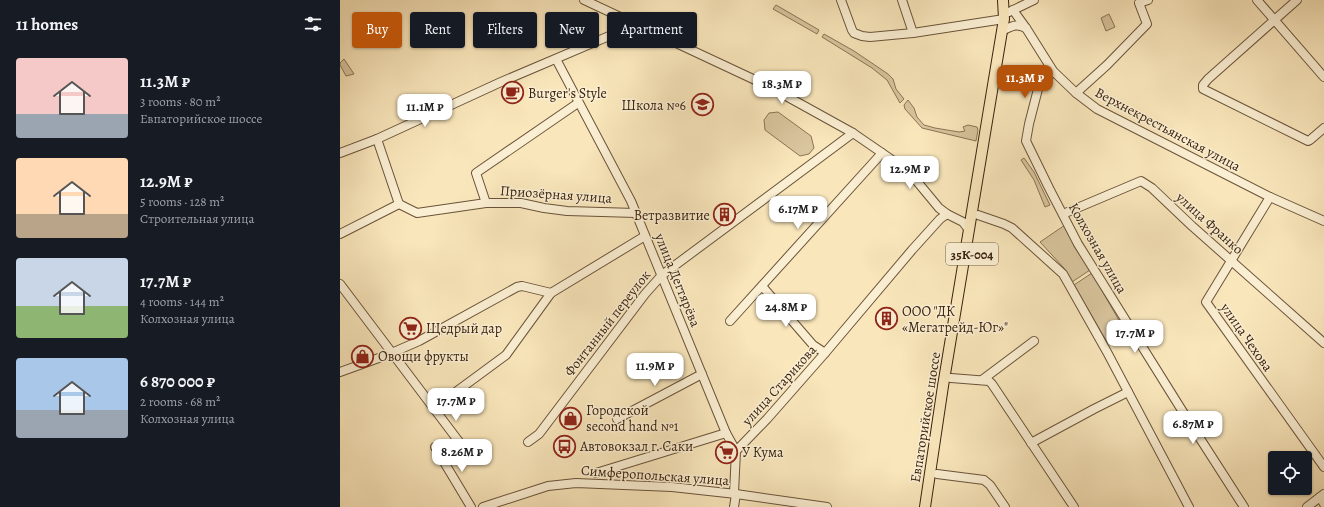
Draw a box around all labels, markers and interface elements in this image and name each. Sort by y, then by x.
chip: Buy [352,12,402,48]
chip: Rent [410,12,465,48]
chip: Filters [473,12,537,48]
chip: New [545,12,599,48]
chip: Apartment [607,12,697,48]
text: 11 homes [16,13,78,36]
icon: filters [302,13,324,35]
pin: 11.3M ₽ [988,65,1062,99]
text: 11.3M ₽ [1006,69,1044,86]
text: 11.3M ₽ [140,70,190,93]
pin: 18.3M ₽ [745,71,819,105]
icon: home [48,74,96,122]
text: 18.3M ₽ [762,75,802,92]
cafe icon: Burger's Style [499,80,525,106]
street label: Верхнекрестьянская улица [1092,83,1244,176]
place label: Burger's Style [528,84,607,103]
school or university icon: Школа №6 [689,92,715,118]
text: 3 rooms · 80 m² [140,93,220,110]
pin: 11.1M ₽ [388,94,462,128]
place label: Школа №6 [621,96,686,115]
text: 11.1M ₽ [406,98,444,115]
text: Евпаторийское шоссе [140,110,262,127]
pin: 12.9M ₽ [873,156,947,190]
text: 12.9M ₽ [890,160,930,177]
text: 12.9M ₽ [140,170,193,193]
icon: home [48,174,96,222]
street label: Приозёрная улица [499,181,613,208]
street label: улица Франко [1171,187,1247,259]
text: 5 rooms · 128 m² [140,193,224,210]
pin: 6.17M ₽ [761,196,835,230]
street label: Колхозная улица [1064,199,1132,298]
text: 6.17M ₽ [778,200,818,217]
building icon: Ветразвитие [712,202,738,228]
place label: Ветразвитие [634,206,710,225]
text: Строительная улица [140,210,254,227]
street label: улица Дегтярёва [650,230,705,330]
road number: 35К-004 [946,243,998,265]
street label: Фонтанный переулок [560,266,655,380]
text: 17.7M ₽ [140,270,191,293]
icon: home [48,274,96,322]
text: 4 rooms · 144 m² [140,293,224,310]
pin: 24.8M ₽ [749,294,823,328]
text: 24.8M ₽ [765,298,807,315]
street label: улица Чехова [1215,298,1277,376]
place label: ООО "ДК «Мегатрейд-Юг»" [902,302,1008,337]
building icon: ООО "ДК «Мегатрейд-Юг»" [873,306,899,332]
text: Колхозная улица [140,310,235,327]
supermarket icon: Щедрый дар [398,315,424,341]
place label: Щедрый дар [426,319,502,338]
pin: 17.7M ₽ [1098,320,1172,354]
text: 17.7M ₽ [1115,324,1155,341]
street label: улица Старикова [737,340,821,431]
shop icon: Овощи фрукты [350,343,376,369]
place label: Овощи фрукты [378,347,469,366]
street label: Евпаторийское шоссе [906,350,945,484]
pin: 11.9M ₽ [618,353,692,387]
text: 11.9M ₽ [636,357,674,374]
text: 6 870 000 ₽ [140,370,215,393]
icon: home [48,374,96,422]
pin: 17.7M ₽ [419,388,493,422]
text: 17.7M ₽ [436,392,476,409]
text: 2 rooms · 68 m² [140,393,220,410]
place label: Городской second hand №1 [586,401,679,436]
shop icon: Городской second hand №1 [557,405,583,431]
text: Колхозная улица [140,410,235,427]
pin: 6.87M ₽ [1156,411,1230,445]
text: 6.87M ₽ [1172,415,1214,432]
bus stop icon: Автовокзал г. Саки [552,433,578,459]
place label: Автовокзал г. Саки [579,437,693,456]
pin: 8.26M ₽ [425,439,499,473]
supermarket icon: У Кума [714,439,740,465]
text: 8.26M ₽ [441,443,483,460]
place label: У Кума [742,443,784,462]
map controls [1268,451,1312,495]
button: locate [1268,451,1312,495]
street label: Симферопольская улица [580,461,730,490]

